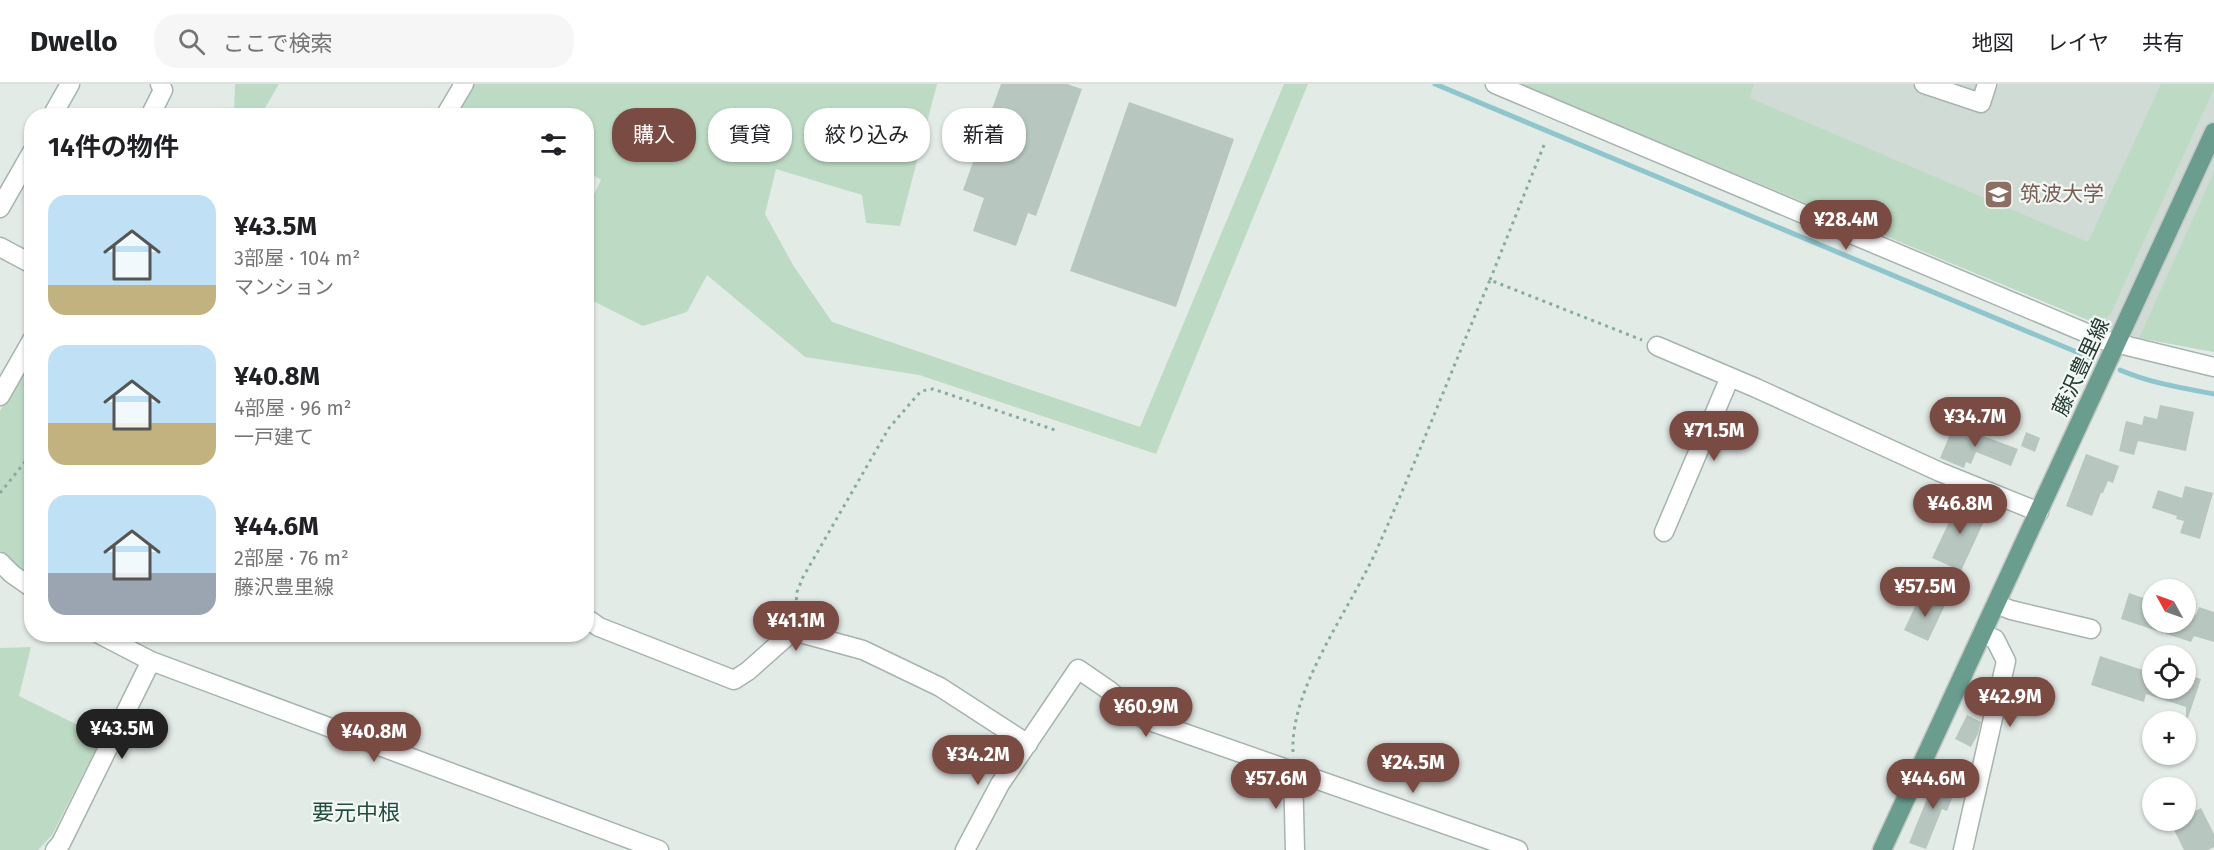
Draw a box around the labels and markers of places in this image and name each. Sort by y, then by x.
school or university icon: 筑波大学 [1983,178,2015,210]
place label: 筑波大学 [2020,181,2104,207]
pin: ¥28.4M [1797,200,1895,251]
pin: ¥34.7M [1926,397,2024,448]
pin: ¥71.5M [1665,411,1763,462]
pin: ¥46.8M [1911,484,2009,535]
pin: ¥57.5M [1876,567,1974,618]
pin: ¥41.1M [747,601,845,652]
pin: ¥42.9M [1961,677,2059,728]
pin: ¥60.9M [1097,687,1195,738]
pin: ¥43.5M [73,709,171,760]
pin: ¥40.8M [325,712,423,763]
pin: ¥34.2M [929,735,1027,786]
pin: ¥24.5M [1364,743,1462,794]
pin: ¥57.6M [1227,759,1325,810]
pin: ¥44.6M [1884,759,1982,810]

